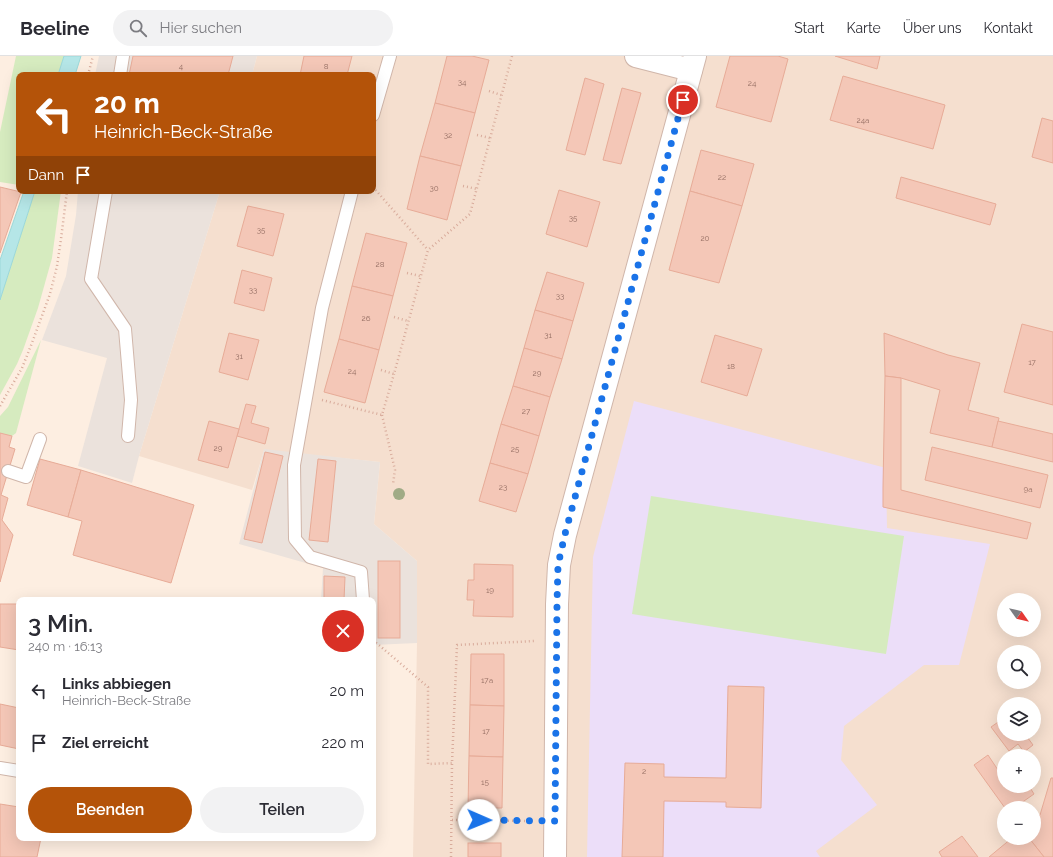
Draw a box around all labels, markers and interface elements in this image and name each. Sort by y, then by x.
search box [113,10,393,46]
text: Beeline [20,17,89,39]
icon: search [127,17,149,39]
text: Hier suchen [159,19,242,37]
text: Start [794,20,824,36]
text: Karte [846,20,881,36]
text: Über uns [903,20,962,36]
text: Kontakt [984,20,1033,36]
house number: 4 [179,61,184,71]
house number: 8 [324,61,329,71]
house number: 34 [458,77,467,87]
house number: 24 [748,78,757,88]
pin [666,83,700,117]
text: 20 m [94,87,160,120]
icon: left [28,88,80,140]
icon: arrive [672,89,694,111]
house number: 24a [857,115,869,125]
text: Heinrich-Beck-Straße [94,121,272,142]
house number: 32 [444,130,452,140]
icon: arrive [72,164,94,186]
text: Dann [28,166,64,184]
house number: 22 [718,172,726,182]
house number: 30 [429,183,439,193]
house number: 35 [569,213,578,223]
house number: 35 [257,225,266,235]
house number: 20 [700,233,710,243]
house number: 28 [376,259,385,269]
house number: 33 [249,285,257,295]
house number: 33 [556,291,564,301]
house number: 26 [362,313,371,323]
house number: 31 [544,330,552,340]
house number: 31 [235,351,243,361]
house number: 17 [1028,357,1037,367]
house number: 18 [727,361,735,371]
house number: 24 [348,366,357,376]
house number: 29 [533,368,542,378]
house number: 27 [522,406,531,416]
house number: 29 [214,443,223,453]
house number: 25 [511,444,520,454]
house number: 23 [499,482,507,492]
house number: 9a [1023,484,1033,494]
house number: 19 [486,585,494,595]
north arrow [997,593,1041,637]
map controls [997,593,1041,845]
text: 3 Min. [28,609,93,638]
button: close [322,610,364,652]
text: 240 m · 16:13 [28,639,103,654]
button: search [997,645,1041,689]
text: Links abbiegen [62,675,171,693]
house number: 17a [481,675,493,685]
icon: left [28,680,50,702]
text: 20 m [329,682,364,700]
text: Heinrich-Beck-Straße [62,693,191,708]
button: layers [997,697,1041,741]
house number: 17 [482,726,491,736]
icon: arrive [28,732,50,754]
text: Ziel erreicht [62,734,149,752]
text: 220 m [322,734,364,752]
button: + [997,749,1041,793]
house number: 2 [642,766,646,776]
house number: 15 [481,777,490,787]
button: Beenden [28,787,192,833]
button: Teilen [200,787,364,833]
position arrow [458,799,500,841]
button: − [997,801,1041,845]

